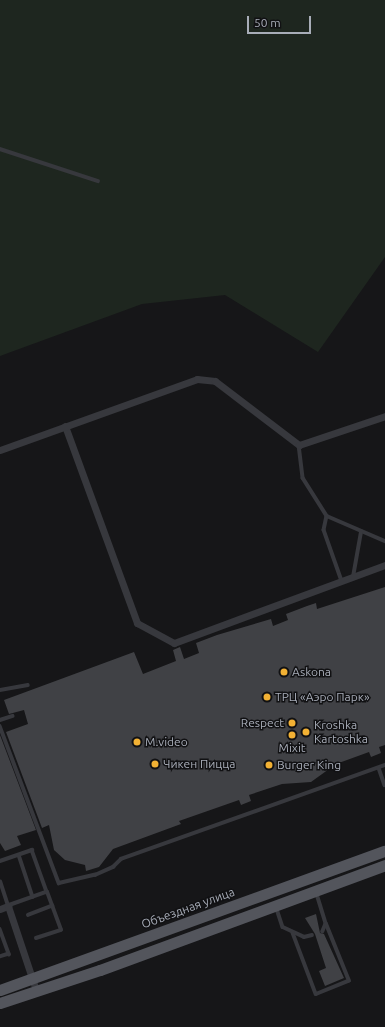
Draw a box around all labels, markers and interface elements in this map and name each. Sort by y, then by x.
scale bar [249,8,313,34]
text: 50 m [254,16,281,29]
place label: Askona [292,665,331,679]
marker: Askona [279,667,289,677]
place label: ТРЦ «Аэро Парк» [275,690,370,704]
marker: ТРЦ «Аэро Парк» [262,692,272,702]
place label: Respect [241,716,284,730]
marker: Respect [287,718,297,728]
place label: Kroshka Kartoshka [314,718,368,746]
marker: Kroshka Kartoshka [301,727,311,737]
marker: Mixit [287,730,297,740]
place label: M.video [145,735,188,749]
marker: M.video [132,737,142,747]
place label: Mixit [278,741,306,755]
place label: Чикен Пицца [163,757,235,771]
place label: Burger King [277,758,341,772]
marker: Чикен Пицца [150,759,160,769]
marker: Burger King [264,760,274,770]
street label: Объездная улица [139,884,237,932]

